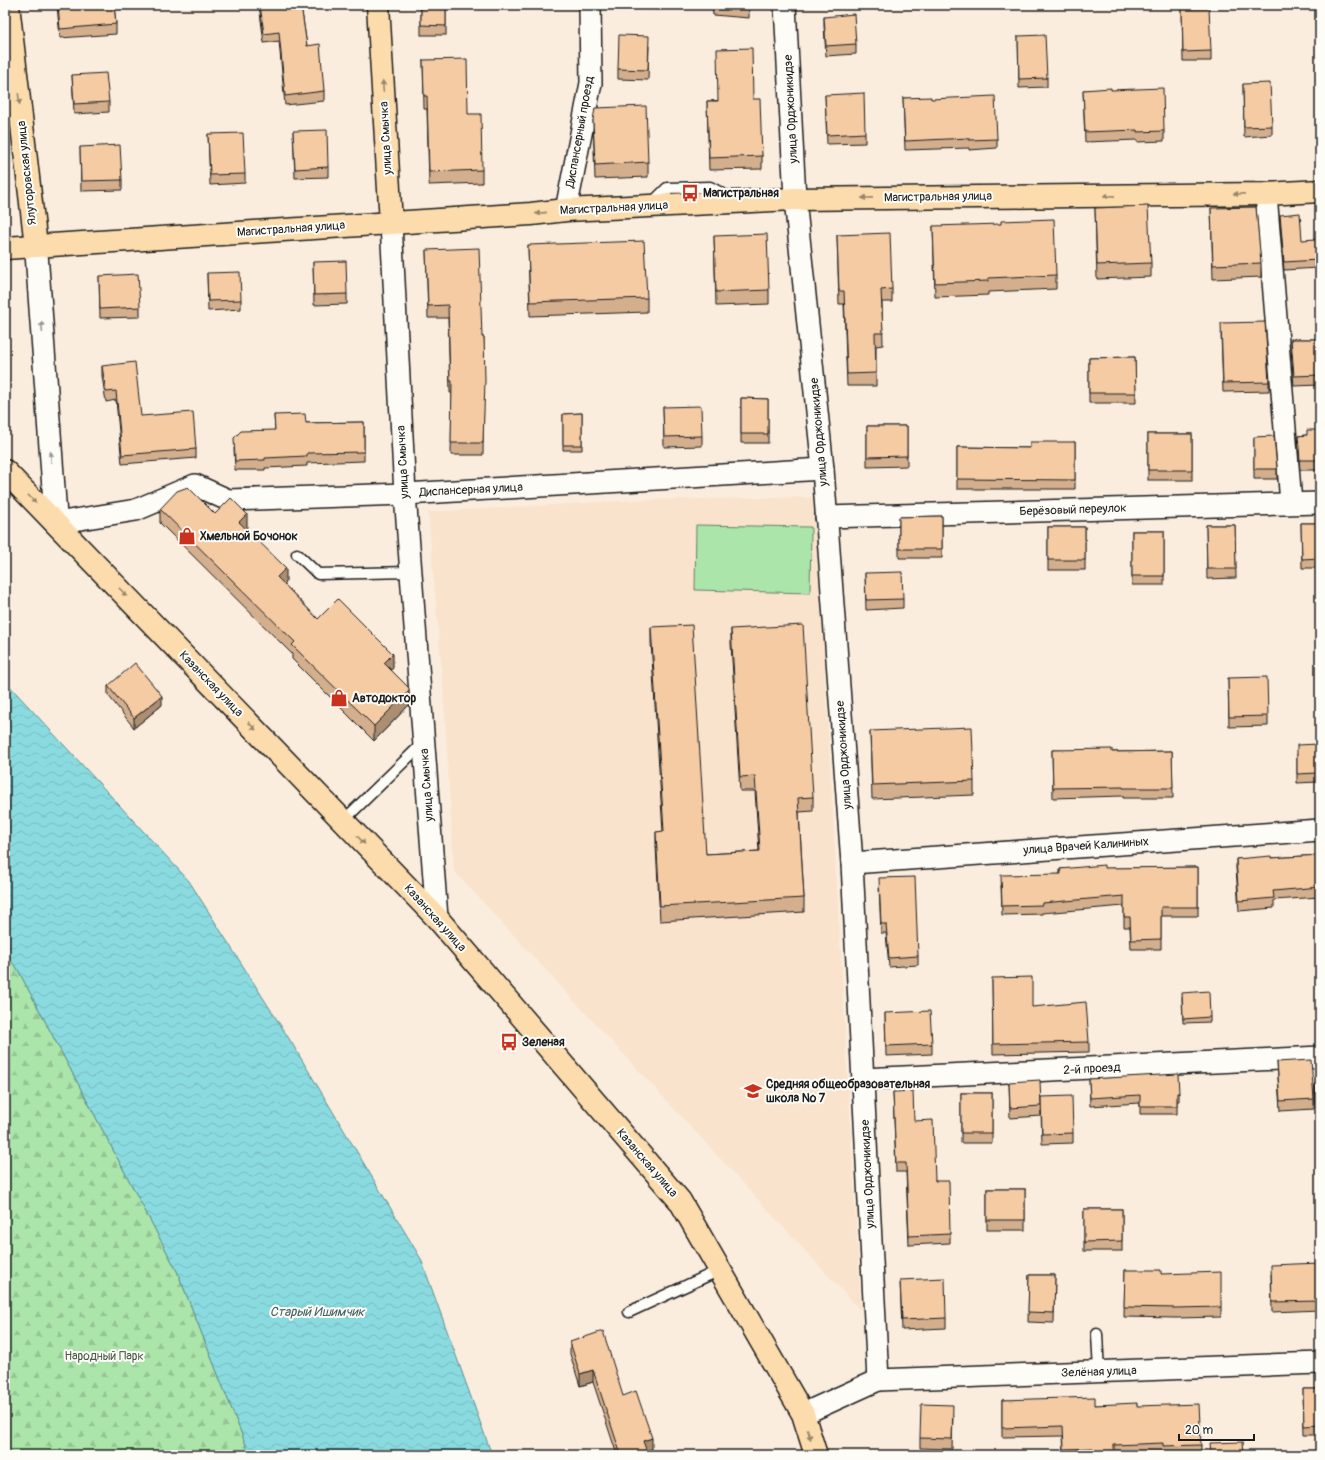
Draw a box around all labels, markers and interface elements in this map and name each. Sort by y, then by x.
street label: улица Орджоникидзе [781,54,801,165]
street label: Диспансерный проезд [563,74,597,190]
one-way arrow [379,80,386,92]
one-way arrow [16,93,22,105]
street label: улица Смычка [377,101,395,176]
street label: Ялуторовская улица [14,120,40,226]
bus stop icon: Магистральная [680,183,700,203]
place label: Магистральная [703,186,779,201]
street label: Магистральная улица [884,189,993,205]
one-way arrow [1232,191,1245,197]
one-way arrow [1103,192,1115,199]
one-way arrow [860,195,873,201]
street label: Магистральная улица [560,198,669,218]
one-way arrow [535,209,548,216]
street label: Магистральная улица [236,218,346,240]
one-way arrow [38,321,45,333]
street label: улица Орджоникидзе [807,377,831,488]
street label: улица Смычка [394,425,412,500]
one-way arrow [48,451,55,463]
street label: Диспансерная улица [418,480,524,500]
one-way arrow [27,494,37,504]
street label: Берёзовый переулок [1019,501,1127,519]
shop icon: Хмельной Бочонок [177,526,197,546]
place label: Хмельной Бочонок [200,529,298,544]
one-way arrow [118,587,127,597]
street label: Казанская улица [176,648,246,720]
shop icon: Автодоктор [329,688,349,708]
place label: Автодоктор [352,691,416,706]
street label: улица Орджоникидзе [833,700,855,811]
one-way arrow [247,721,256,731]
street label: улица Смычка [417,747,437,823]
street label: улица Врачей Калининых [1022,834,1149,858]
one-way arrow [356,835,366,845]
street label: Казанская улица [401,881,470,955]
bus stop icon: Зеленая [499,1032,519,1052]
place label: Зеленая [522,1035,565,1050]
street label: 2-й проезд [1063,1060,1122,1078]
place label: Средняя общеобразовательная школа № 7 [766,1077,931,1106]
school or university icon: Средняя общеобразовательная школа № 7 [743,1081,763,1101]
street label: улица Орджоникидзе [858,1119,878,1230]
street label: Казанская улица [613,1126,681,1201]
water label: Старый Ишимчик [270,1304,366,1320]
park label: Народный Парк [64,1349,144,1364]
street label: Зелёная улица [1061,1363,1137,1381]
scale bar [1179,1416,1254,1442]
text: 20 m [1185,1423,1214,1438]
one-way arrow [806,1429,812,1441]

